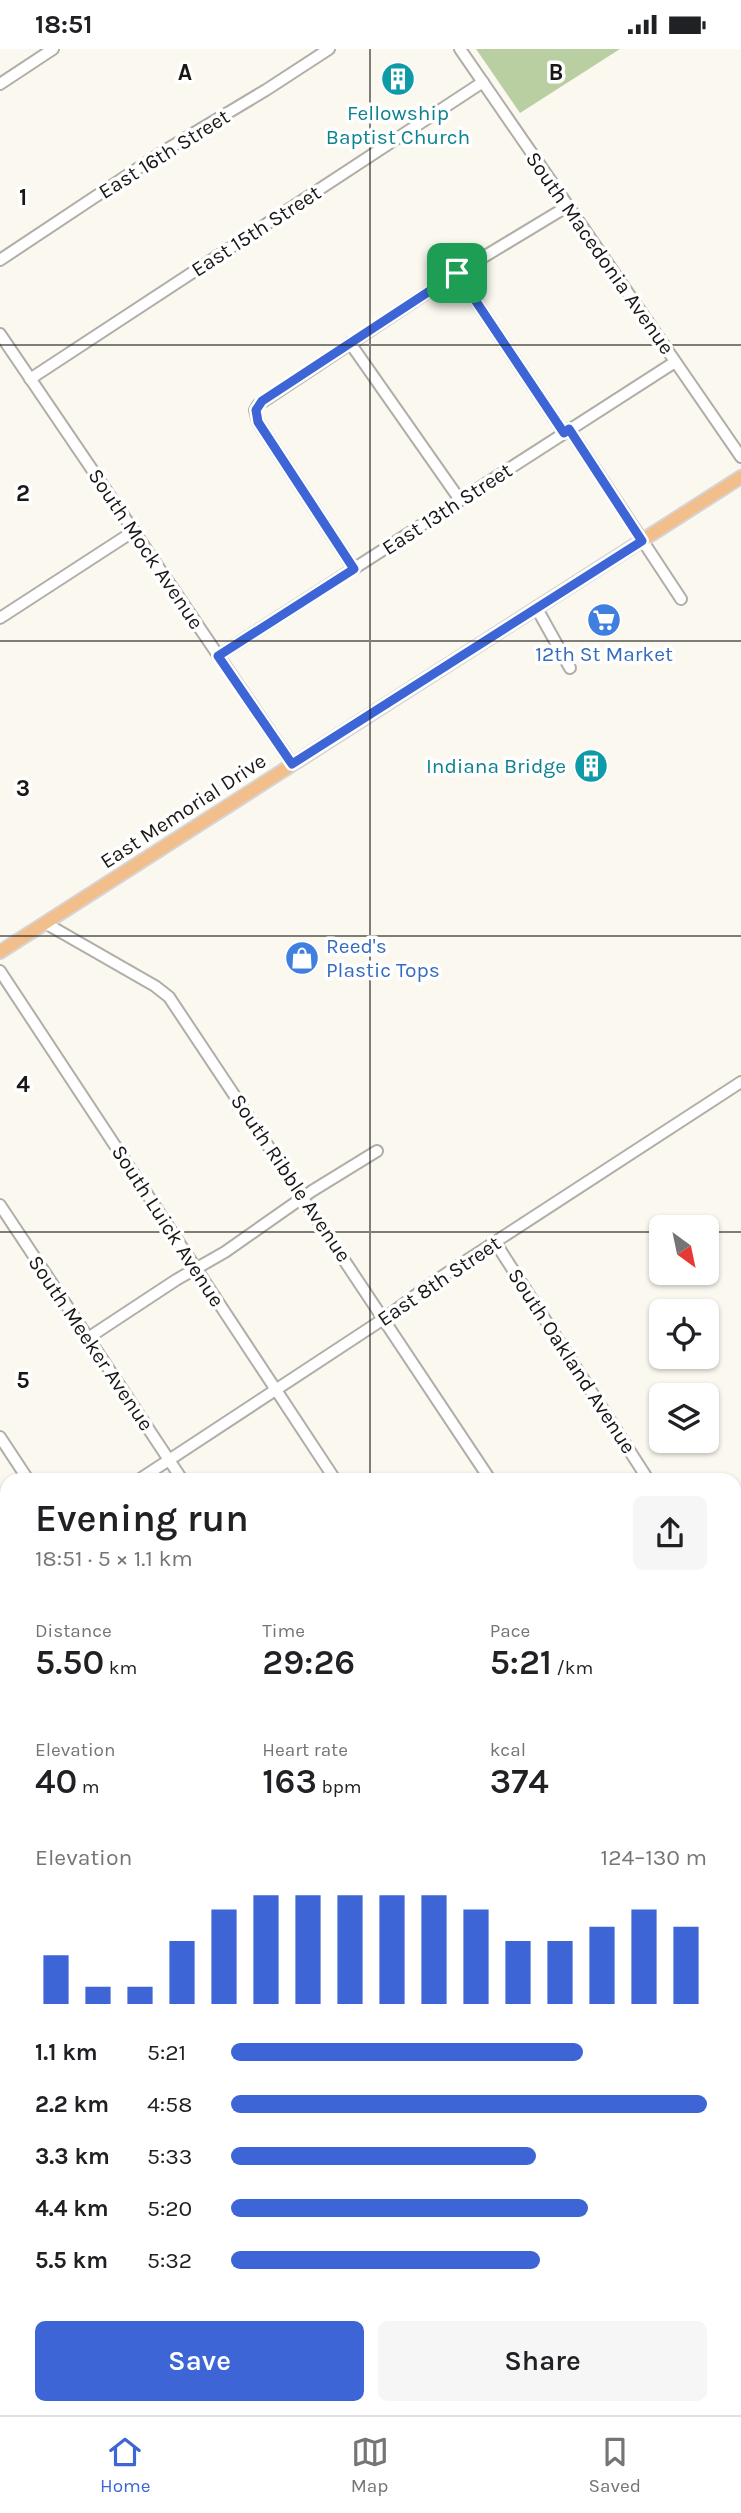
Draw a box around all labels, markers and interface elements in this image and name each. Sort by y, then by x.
text: 18:51 [35,9,93,40]
text: A [178,59,192,86]
text: B [549,59,563,86]
building icon: Fellowship Baptist Church [379,60,417,98]
place label: Fellowship Baptist Church [326,101,470,149]
street label: East 16th Street [94,104,234,204]
street label: South Macedonia Avenue [521,147,679,359]
street label: East 15th Street [187,180,325,282]
text: 1 [19,184,27,211]
pin [427,243,487,303]
icon: arrive [438,254,476,292]
street label: East 13th Street [378,458,516,560]
street label: South Mock Avenue [83,464,209,634]
text: 2 [16,480,30,507]
supermarket icon: 12th St Market [585,601,623,639]
place label: 12th St Market [535,642,673,666]
building icon: Indiana Bridge [572,747,610,785]
street label: East Memorial Drive [96,749,270,873]
place label: Indiana Bridge [426,754,566,778]
text: 3 [16,775,30,802]
place label: Reed's Plastic Tops [326,934,440,982]
shop icon: Reed's Plastic Tops [283,939,321,977]
text: 4 [16,1071,30,1098]
street label: South Ribble Avenue [226,1090,356,1266]
street label: South Luick Avenue [107,1141,229,1311]
north arrow [649,1215,719,1285]
map controls [649,1215,719,1453]
street label: East 8th Street [373,1231,505,1331]
street label: South Meeker Avenue [23,1251,159,1435]
street label: South Oakland Avenue [503,1264,641,1458]
button: locate [649,1299,719,1369]
text: 5 [16,1367,30,1394]
button: layers [649,1383,719,1453]
text: Evening run [35,1496,249,1541]
button: share [633,1496,707,1570]
text: 18:51 · 5 × 1.1 km [35,1545,193,1572]
text: Distance [35,1620,112,1642]
text: Time [262,1620,305,1642]
text: Pace [490,1620,530,1642]
text: 5.50 [35,1642,104,1683]
text: 29:26 [262,1642,355,1683]
text: 5:21 [490,1642,552,1683]
text: km [104,1657,137,1679]
text: /km [552,1657,593,1679]
text: Elevation [35,1739,115,1761]
text: Heart rate [262,1739,348,1761]
text: kcal [490,1739,526,1761]
text: 40 [35,1761,77,1802]
text: 163 [262,1761,317,1802]
text: 374 [490,1761,549,1802]
text: m [77,1776,100,1798]
text: bpm [317,1776,362,1798]
text: Elevation [35,1844,132,1871]
text: 124–130 m [601,1844,707,1871]
text: 1.1 km [35,2039,98,2066]
text: 5:21 [147,2039,186,2066]
text: 2.2 km [35,2091,109,2118]
text: 4:58 [147,2091,192,2118]
text: 3.3 km [35,2143,110,2170]
text: 5:33 [147,2143,192,2170]
text: 4.4 km [35,2195,109,2222]
text: 5:20 [147,2195,192,2222]
text: 5.5 km [35,2247,108,2274]
text: 5:32 [147,2247,192,2274]
button: Save [35,2321,364,2401]
button: Share [378,2321,707,2401]
tab: Home [100,2433,151,2497]
tab: Map [351,2433,389,2497]
tab: Saved [589,2433,641,2497]

